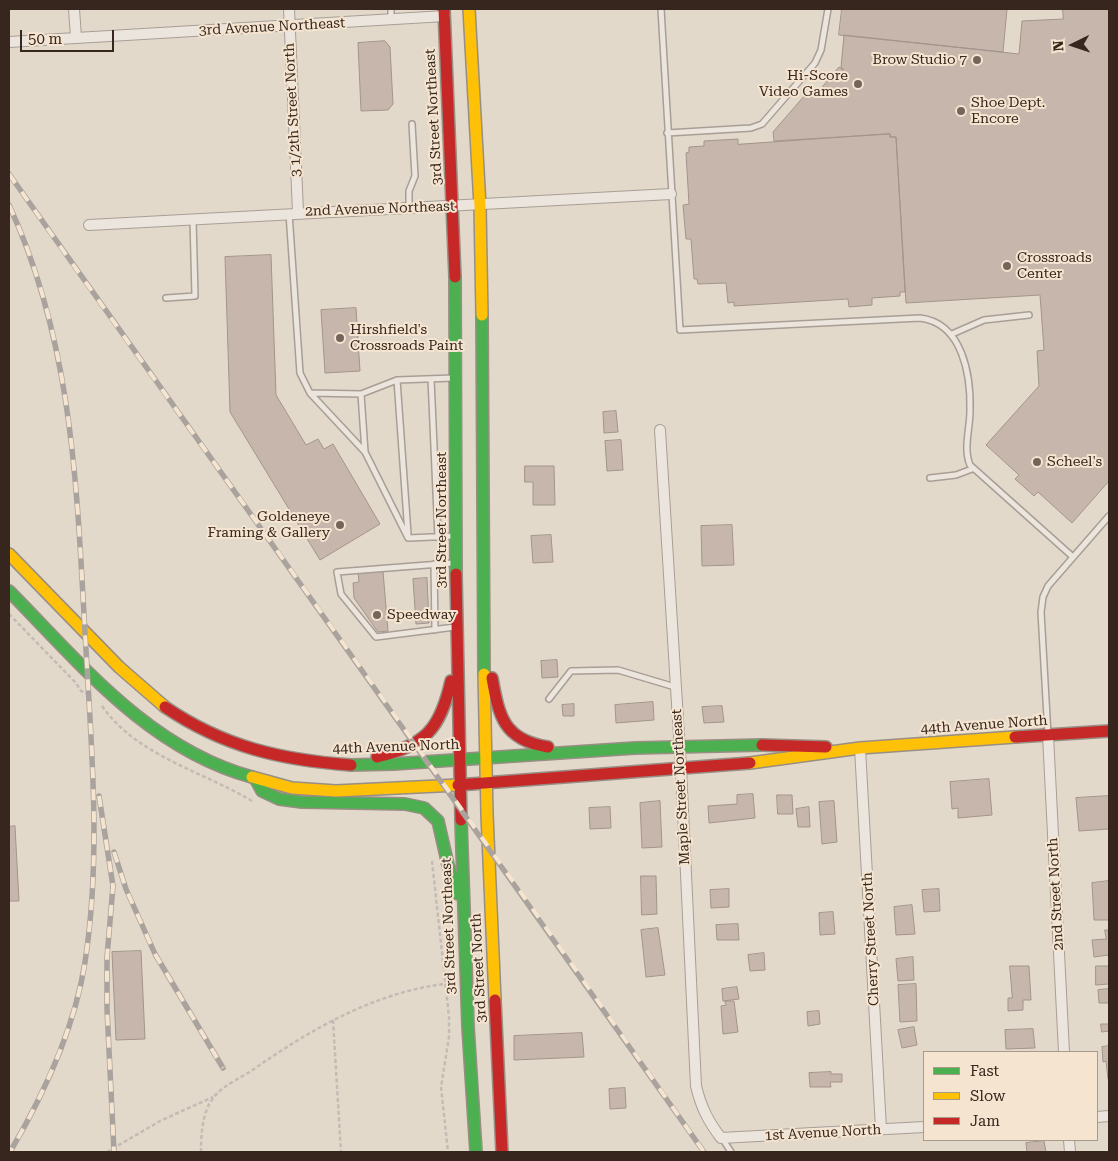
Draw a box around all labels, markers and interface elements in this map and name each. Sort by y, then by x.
street label: 3rd Avenue Northeast [198,15,346,39]
scale bar [22,20,116,52]
north arrow [1048,20,1098,70]
text: 50 m [28,30,62,48]
text: N [1050,40,1066,52]
street label: 3 1/2th Street North [281,42,305,178]
street label: 3rd Street Northeast [422,48,446,186]
place label: Brow Studio 7 [873,52,967,68]
marker: Brow Studio 7 [971,54,983,66]
place label: Hi-Score Video Games [759,68,848,100]
marker: Hi-Score Video Games [852,78,864,90]
place label: Shoe Dept. Encore [971,95,1045,128]
marker: Shoe Dept. Encore [955,105,967,117]
street label: 2nd Avenue Northeast [305,198,455,220]
place label: Crossroads Center [1017,250,1092,282]
marker: Crossroads Center [1001,260,1013,272]
place label: Hirshfield's Crossroads Paint [350,322,463,354]
marker: Hirshfield's Crossroads Paint [334,332,346,344]
street label: 3rd Street Northeast [434,452,450,588]
place label: Scheel's [1047,454,1102,470]
marker: Scheel's [1031,456,1043,468]
place label: Goldeneye Framing & Gallery [208,509,330,542]
marker: Goldeneye Framing & Gallery [334,519,346,531]
place label: Speedway [387,607,456,623]
marker: Speedway [371,609,383,621]
street label: Maple Street Northeast [669,709,693,865]
street label: 44th Avenue North [920,712,1048,738]
street label: 44th Avenue North [332,736,460,758]
street label: 2nd Street North [1045,837,1067,951]
street label: 3rd Street Northeast [438,857,460,995]
street label: Cherry Street North [859,872,883,1006]
street label: 3rd Street North [468,913,490,1023]
legend [923,1051,1098,1141]
text: Fast [970,1062,999,1080]
text: Slow [970,1087,1005,1105]
text: Jam [970,1112,1000,1130]
street label: 1st Avenue North [764,1122,882,1144]

